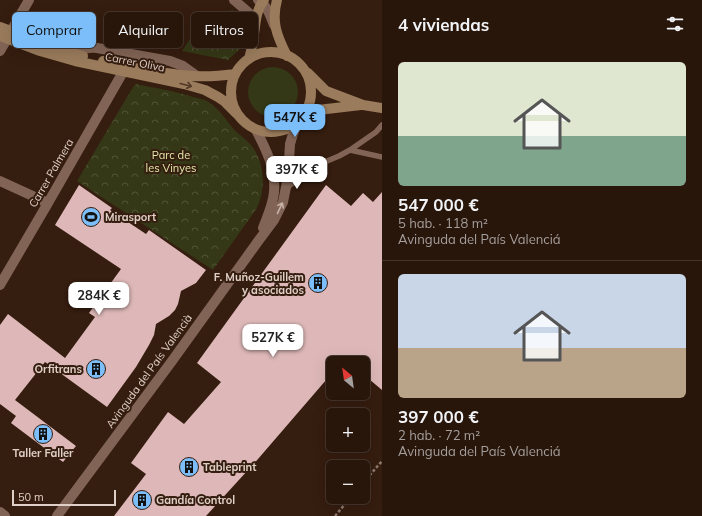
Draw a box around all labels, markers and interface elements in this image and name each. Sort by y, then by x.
chip: Comprar [12,12,96,48]
chip: Alquilar [104,12,183,48]
chip: Filtros [191,12,258,48]
icon: filters [664,13,686,35]
text: 4 viviendas [398,14,489,35]
street label: Carrer Oliva [104,49,166,75]
one-way arrow [180,81,193,89]
icon: home [506,88,578,160]
pin: 547K € [262,104,328,138]
text: 547K € [273,109,317,125]
street label: Carrer Palmera [26,136,76,210]
park label: Parc de les Vinyes [146,148,196,175]
pin: 397K € [264,156,330,190]
text: 397K € [275,161,319,177]
text: 547 000 € [398,194,479,215]
one-way arrow [277,202,284,214]
sports icon: Mirasport [80,206,102,228]
place label: Mirasport [105,210,156,224]
text: 5 hab. · 118 m² [398,215,488,231]
text: Avinguda del País Valenciá [398,231,561,247]
place label: F. Muñoz-Guillem y asociados [214,270,304,297]
building icon: F. Muñoz-Guillem y asociados [307,272,329,294]
pin: 284K € [66,282,132,316]
text: 284K € [77,287,121,303]
icon: home [506,300,578,372]
street label: Avinguda del País Valencià [103,311,195,431]
pin: 527K € [240,324,306,358]
text: 527K € [251,329,295,345]
north arrow [326,356,370,400]
map controls [326,356,370,504]
building icon: Orfitrans [85,358,107,380]
place label: Orfitrans [34,362,82,376]
text: 397 000 € [398,406,479,427]
button: + [326,408,370,452]
building icon: Taller Faller [32,423,54,445]
text: 2 hab. · 72 m² [398,427,480,443]
text: Avinguda del País Valenciá [398,443,561,459]
place label: Taller Faller [13,446,74,460]
building icon: Tableprint [178,456,200,478]
place label: Tableprint [203,460,256,474]
button: − [326,460,370,504]
scale bar [12,488,116,507]
building icon: Gandía Control [131,489,153,511]
text: 50 m [18,490,44,504]
place label: Gandía Control [156,493,235,507]

